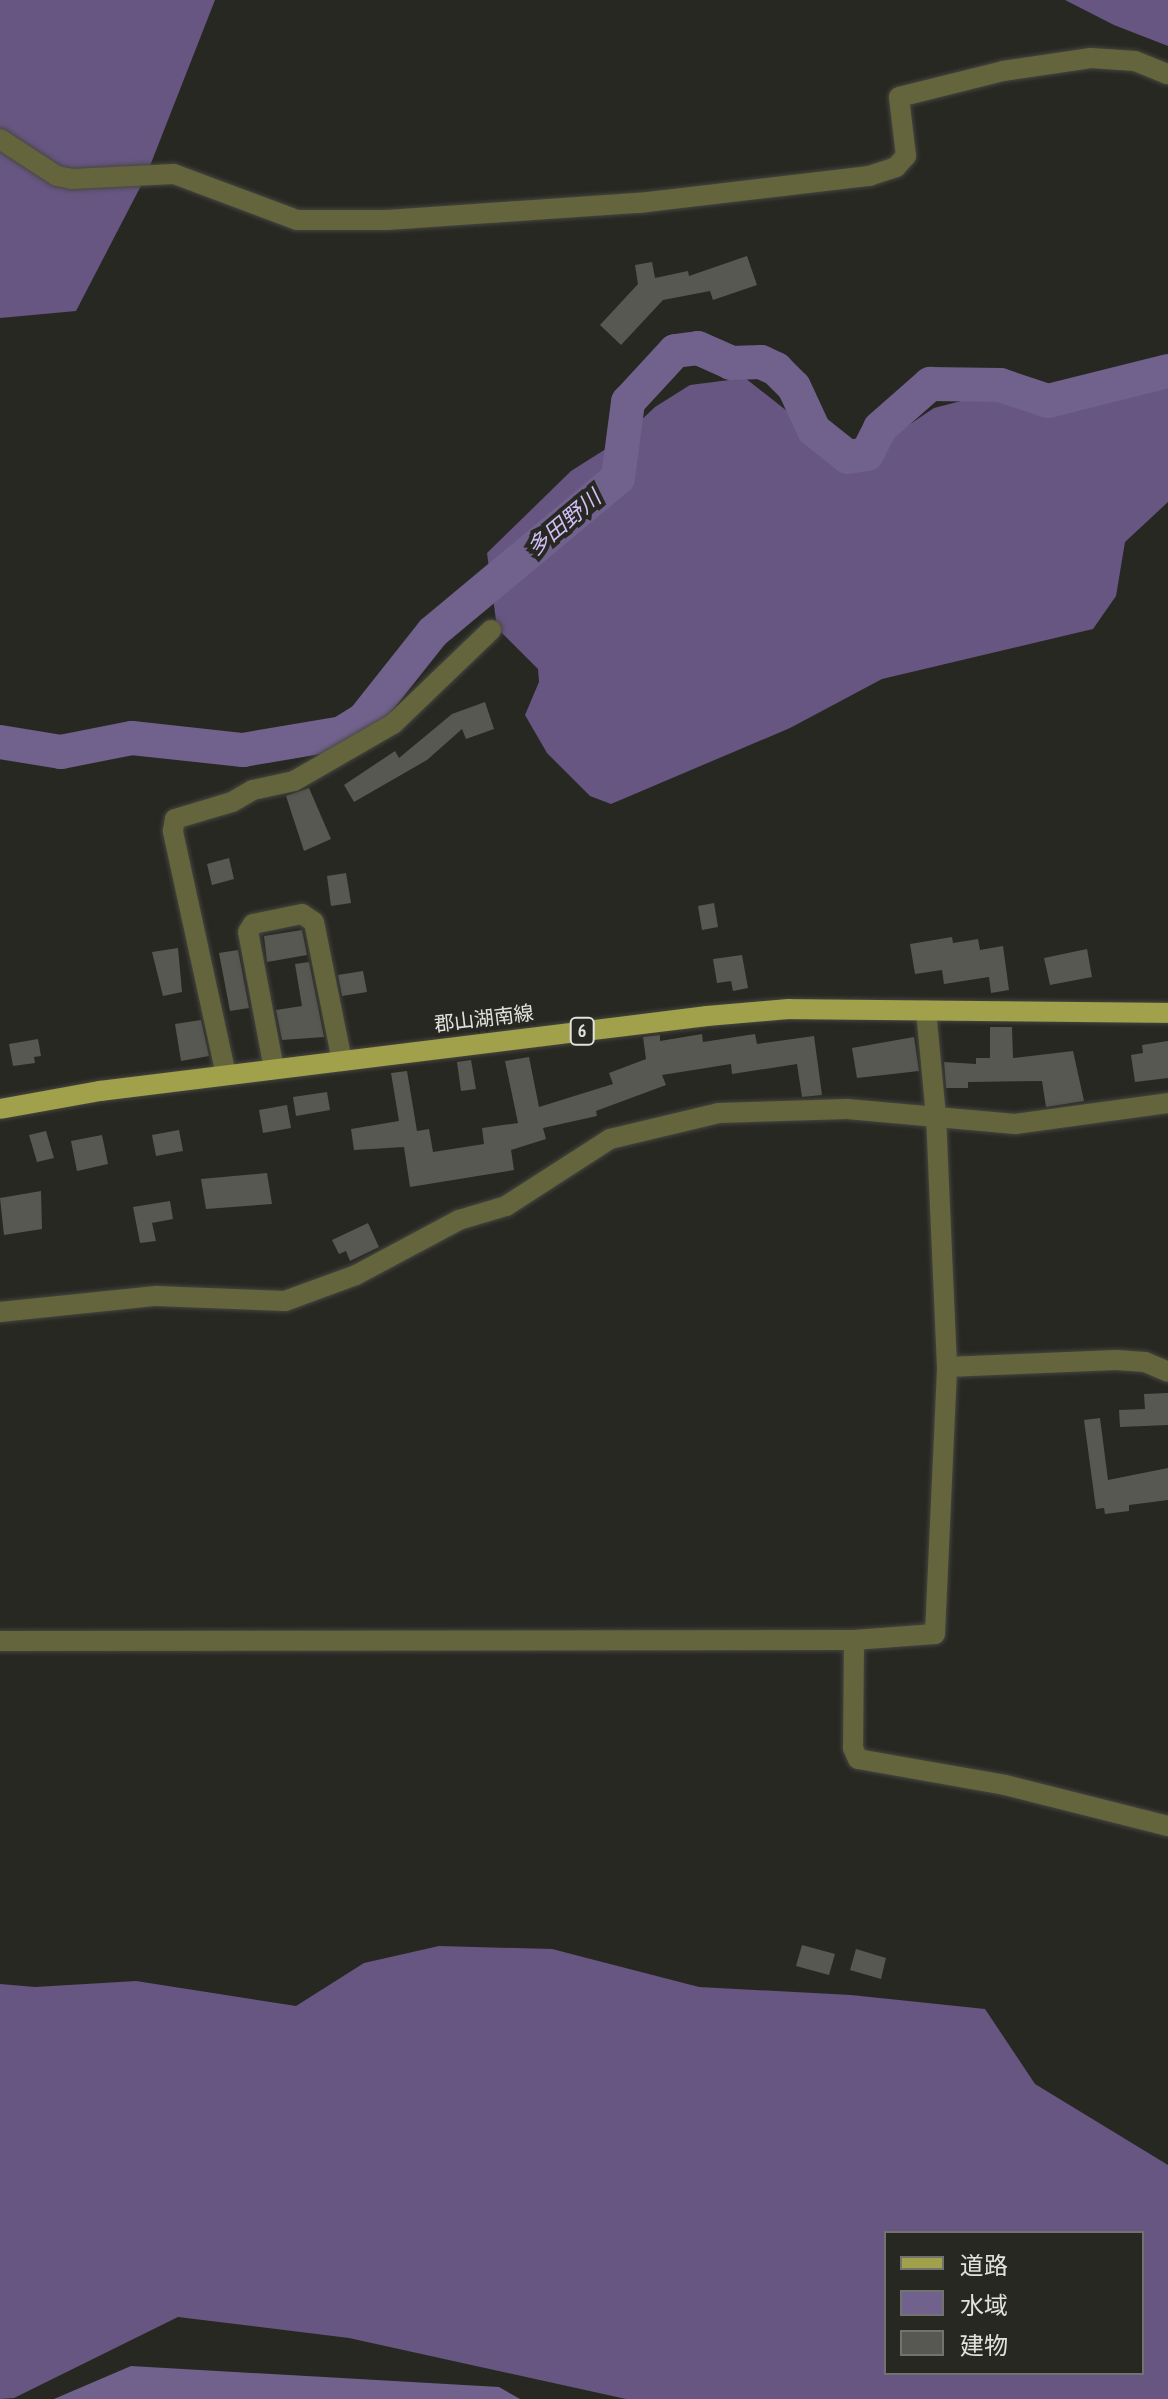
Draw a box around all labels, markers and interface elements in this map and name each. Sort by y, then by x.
water label: 多田野川 [522,485,606,561]
street label: 郡山湖南線 [433,1001,535,1037]
road number: 6 [568,1017,596,1045]
legend [884,2231,1144,2375]
text: 道路 [960,2250,1008,2281]
text: 水域 [960,2290,1008,2321]
text: 建物 [960,2330,1008,2361]

